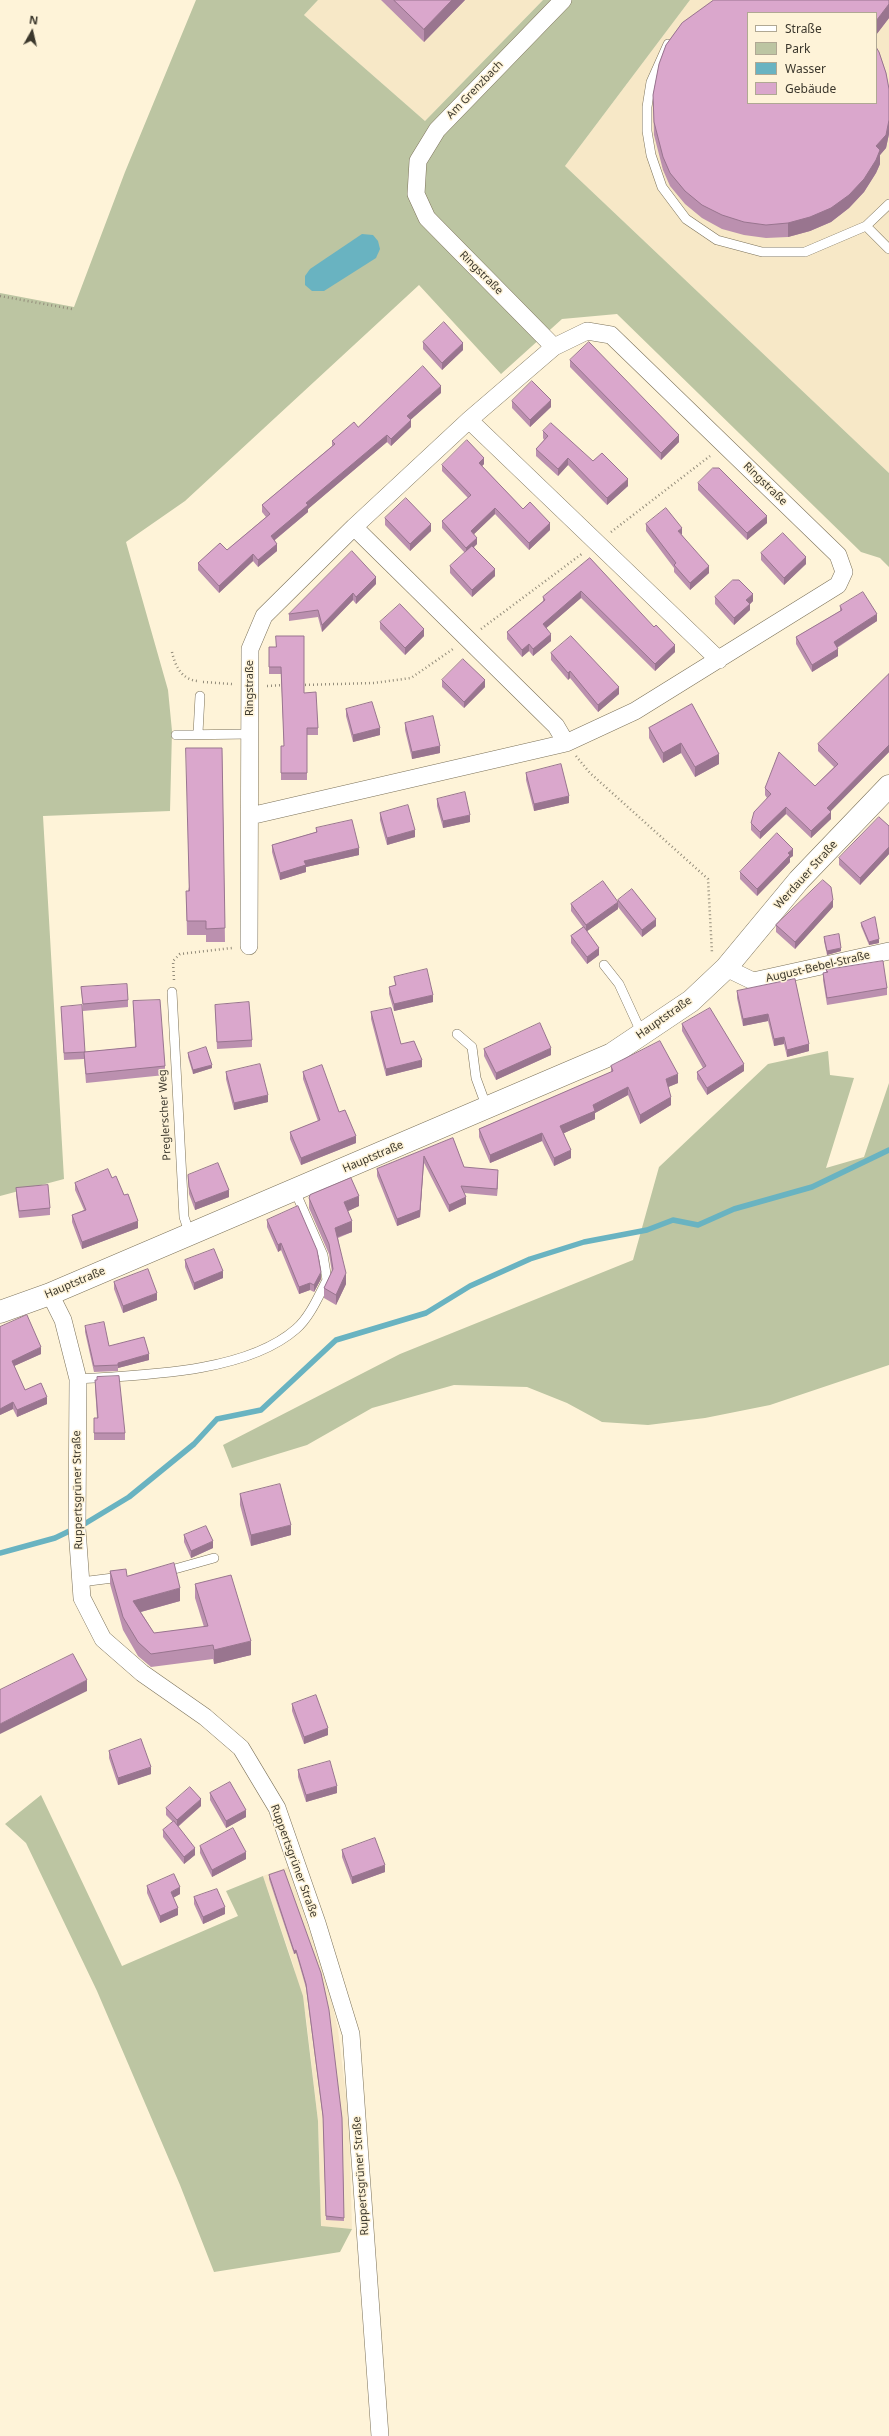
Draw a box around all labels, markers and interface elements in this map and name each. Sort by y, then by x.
north arrow [12,12,52,52]
text: N [28,12,39,28]
legend [747,12,877,104]
text: Straße [785,20,822,37]
text: Park [785,40,810,57]
street label: Am Grenzbach [444,58,506,122]
text: Wasser [785,60,826,77]
text: Gebäude [785,80,836,97]
street label: Ringstraße [456,248,506,298]
street label: Ringstraße [740,460,790,508]
street label: Ringstraße [243,660,257,716]
street label: Werdauer Straße [772,838,840,912]
street label: August-Bebel-Straße [765,949,871,985]
street label: Hauptstraße [634,994,694,1042]
street label: Preglerscher Weg [156,1069,174,1161]
street label: Hauptstraße [341,1138,405,1176]
street label: Hauptstraße [43,1264,107,1302]
street label: Ruppertsgrüner Straße [70,1430,86,1550]
street label: Ruppertsgrüner Straße [267,1803,321,1919]
street label: Ruppertsgrüner Straße [350,2116,372,2236]

